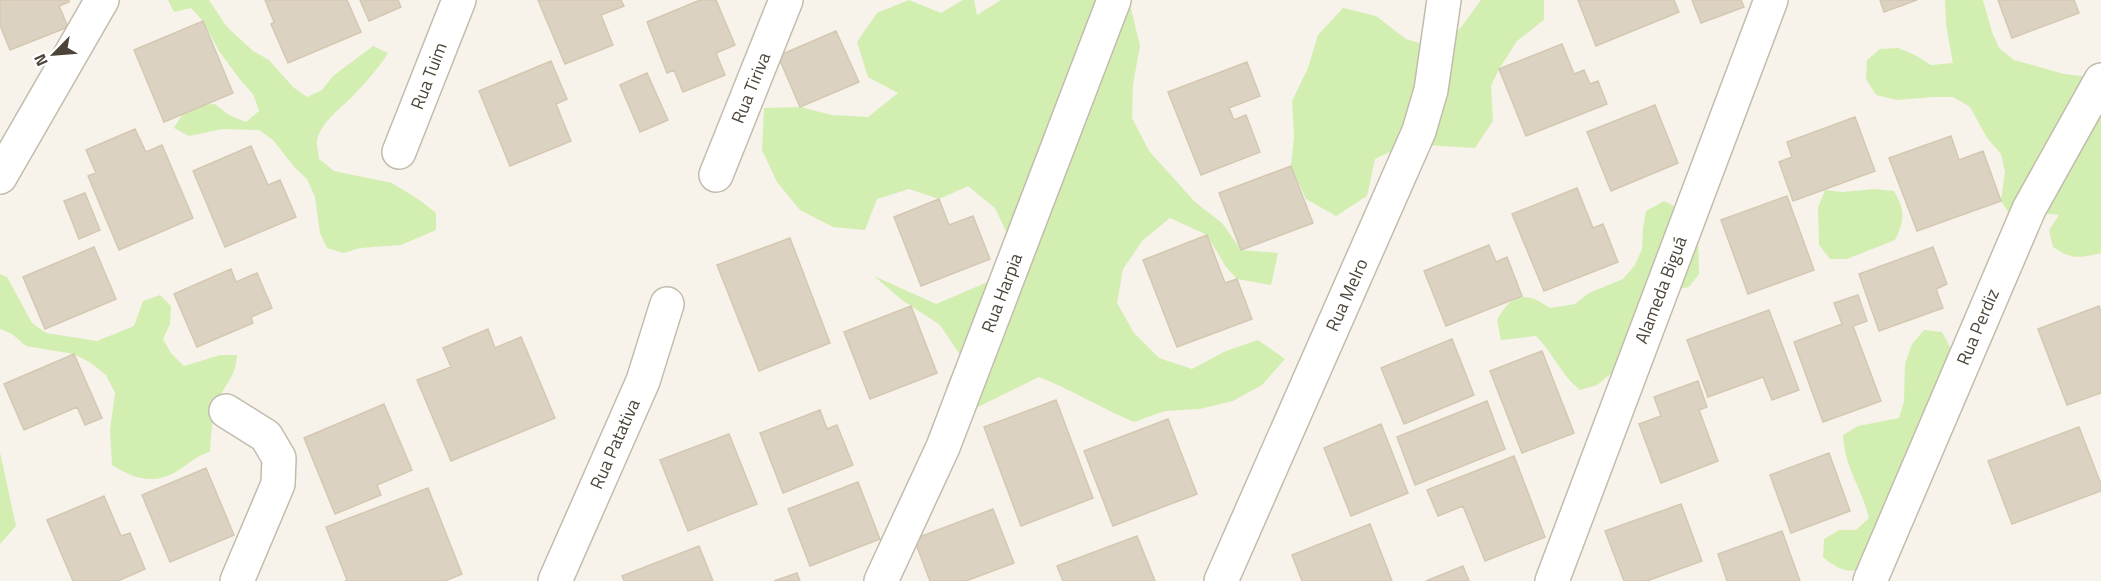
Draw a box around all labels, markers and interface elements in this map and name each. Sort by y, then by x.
north arrow [24,24,84,84]
street label: Rua Tuim [403,38,454,113]
street label: Rua Tiriva [724,48,777,127]
text: N [27,50,54,70]
street label: Alameda Biguá [1628,232,1693,348]
street label: Rua Harpia [974,249,1029,337]
street label: Rua Melro [1318,254,1375,336]
street label: Rua Perdiz [1949,284,2006,369]
street label: Rua Patativa [583,394,646,493]

